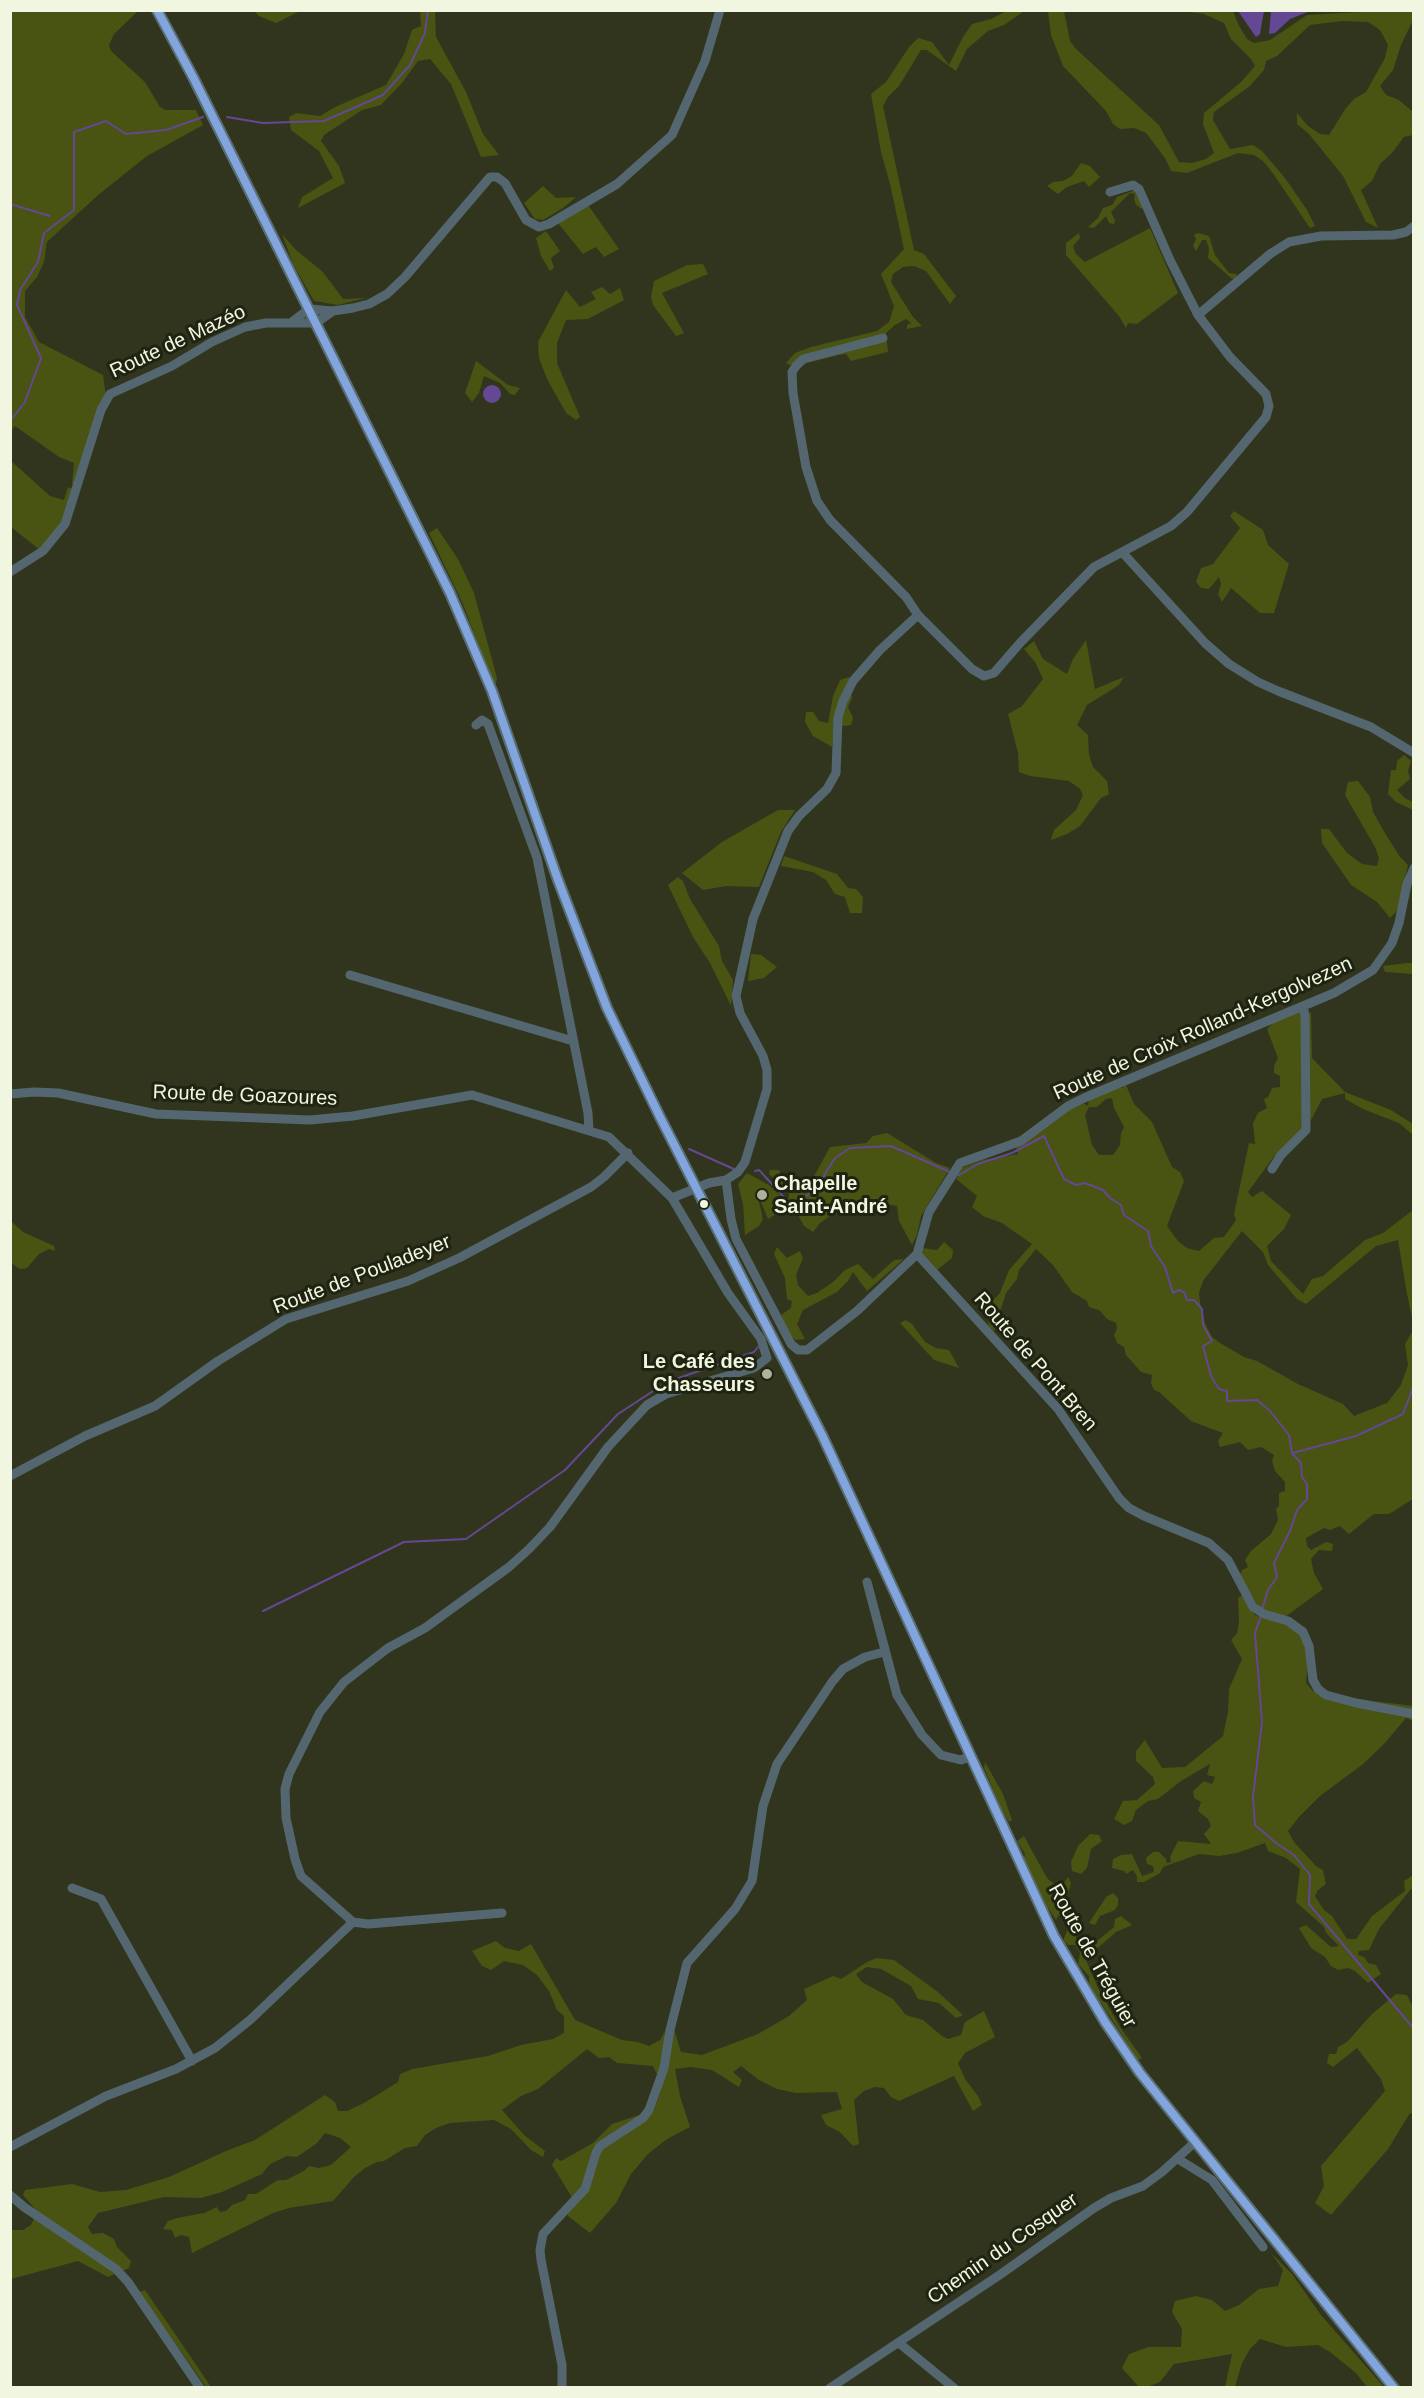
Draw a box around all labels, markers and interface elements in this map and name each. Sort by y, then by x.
street label: Route de Mazéo [106,300,250,384]
street label: Route de Croix Rolland-Kergolvezen [1050,952,1356,1106]
street label: Route de Goazoures [152,1081,338,1111]
place label: Chapelle Saint-André [774,1172,887,1219]
marker: Chapelle Saint-André [755,1188,769,1202]
unlabelled marker [698,1198,710,1210]
street label: Route de Pouladeyer [270,1230,454,1320]
street label: Route de Pont Bren [968,1288,1102,1436]
place label: Le Café des Chasseurs [643,1350,755,1397]
marker: Le Café des Chasseurs [760,1367,774,1381]
street label: Route de Tréguier [1043,1880,1141,2032]
street label: Chemin du Cosquer [923,2188,1083,2310]

